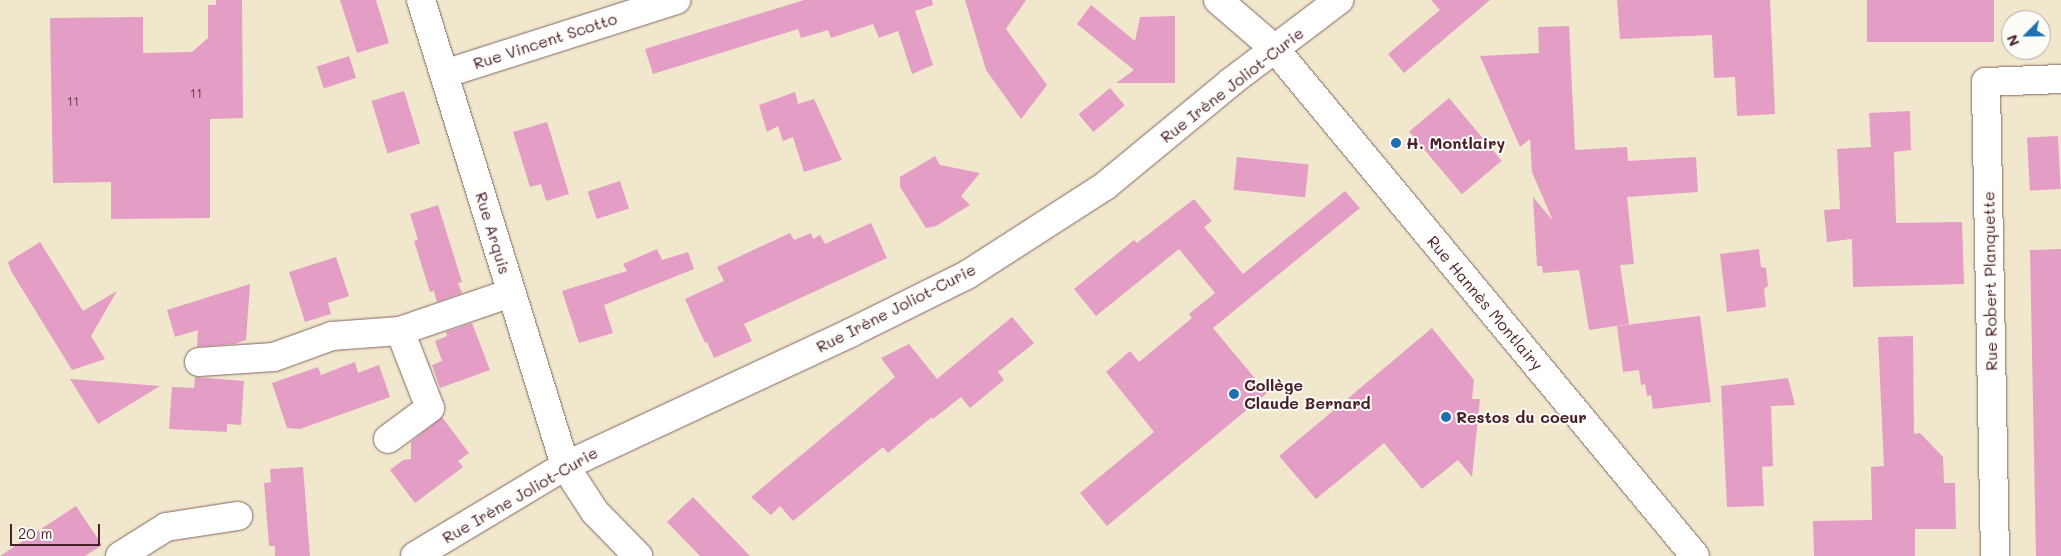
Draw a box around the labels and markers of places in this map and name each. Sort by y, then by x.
place label: H. Montlairy [1406,133,1505,153]
marker: H. Montlairy [1390,137,1402,149]
place label: Collège Claude Bernard [1244,375,1371,413]
marker: Collège Claude Bernard [1228,388,1240,400]
place label: Restos du coeur [1456,407,1587,427]
marker: Restos du coeur [1440,411,1452,423]

